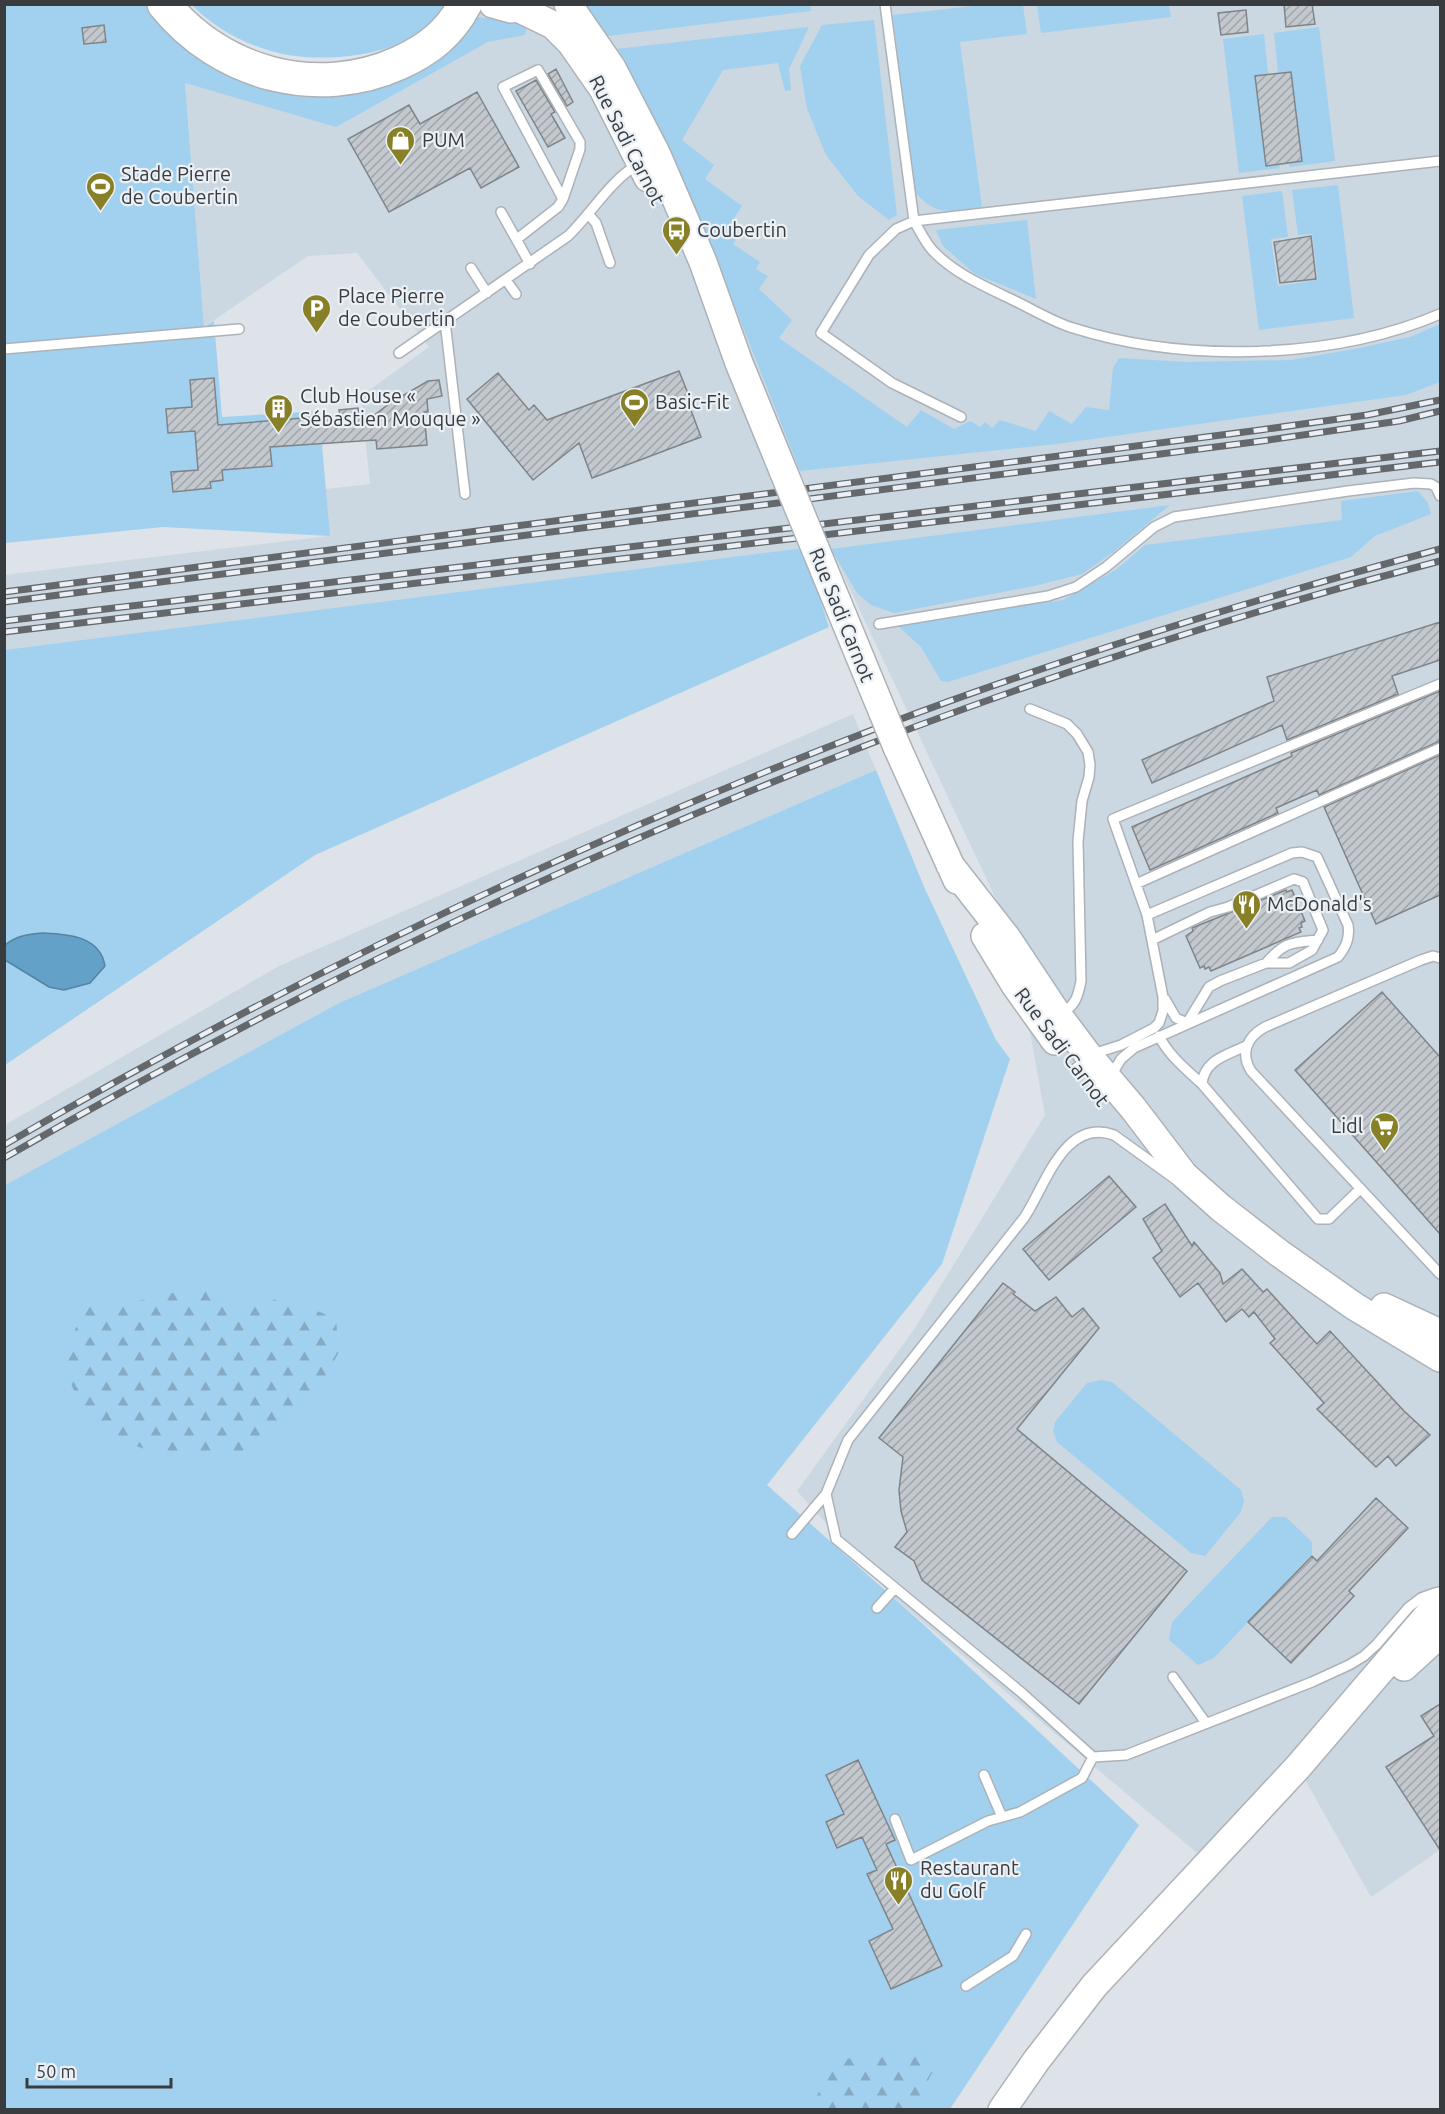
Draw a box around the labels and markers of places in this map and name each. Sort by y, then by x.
shop icon: PUM [385,124,417,166]
place label: PUM [422,128,465,151]
place label: Stade Pierre de Coubertin [121,162,238,208]
sports icon: Stade Pierre de Coubertin [84,170,116,212]
bus stop icon: Coubertin [660,214,692,256]
place label: Coubertin [697,218,787,241]
place label: Place Pierre de Coubertin [338,284,455,330]
parking icon: Place Pierre de Coubertin [301,292,333,334]
place label: Club House « Sébastien Mouque » [300,384,481,430]
sports icon: Basic-Fit [618,386,650,428]
place label: Basic-Fit [655,390,730,413]
building icon: Club House « Sébastien Mouque » [263,392,295,434]
restaurant icon: McDonald's [1230,888,1262,930]
place label: McDonald's [1267,892,1372,915]
supermarket icon: Lidl [1368,1110,1400,1152]
place label: Lidl [1331,1114,1363,1137]
place label: Restaurant du Golf [920,1856,1019,1902]
restaurant icon: Restaurant du Golf [883,1864,915,1906]

